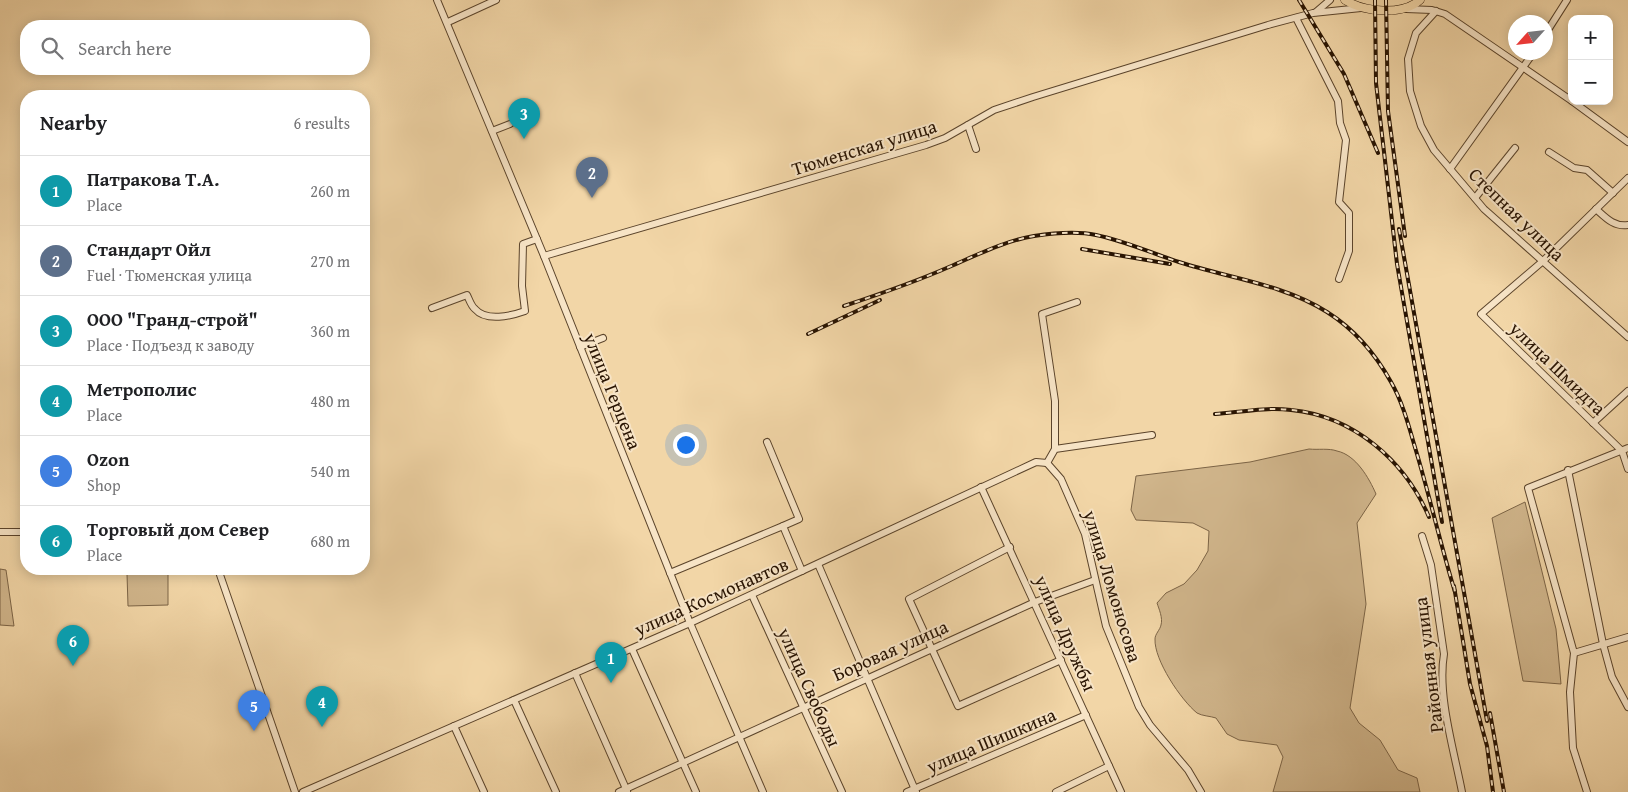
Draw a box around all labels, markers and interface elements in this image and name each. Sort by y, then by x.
north arrow [1508,15,1553,60]
map controls [1568,15,1613,105]
button: + [1568,15,1613,60]
search box [20,20,370,75]
icon: search [38,34,66,62]
text: Search here [78,34,172,62]
button: − [1568,60,1613,105]
pin: 3 [508,98,540,139]
text: Nearby [40,107,107,138]
text: 6 results [293,111,350,135]
street label: Тюменская улица [788,112,940,182]
pin: 2 [576,157,608,198]
street label: Степная улица [1463,161,1571,267]
text: Патракова Т.А. [87,165,219,193]
text: 1 [52,179,60,203]
text: 260 m [310,179,350,203]
text: Place [87,193,122,217]
text: Стандарт Ойл [87,235,211,263]
text: 2 [52,249,60,273]
text: 270 m [310,249,350,273]
text: Fuel · Тюменская улица [87,263,252,287]
text: ООО "Гранд-строй" [87,305,258,333]
street label: улица Шмидта [1503,314,1613,421]
text: 3 [52,319,60,343]
text: 360 m [310,319,350,343]
street label: улица Герцена [576,328,649,454]
text: Place · Подъезд к заводу [87,333,254,357]
text: Метрополис [87,375,197,403]
text: 4 [52,389,60,413]
text: 480 m [310,389,350,413]
text: Place [87,403,122,427]
your location [673,432,699,458]
text: Ozon [87,445,129,473]
text: 5 [52,459,60,483]
text: 540 m [310,459,350,483]
text: Shop [87,473,121,497]
street label: улица Ломоносова [1076,506,1149,665]
text: Торговый дом Север [87,515,269,543]
text: 6 [52,529,60,553]
text: 680 m [310,529,350,553]
text: Place [87,543,122,567]
street label: улица Космонавтов [629,549,793,643]
street label: улица Дружбы [1027,570,1104,696]
street label: Районная улица [1406,596,1450,734]
street label: Боровая улица [828,612,952,688]
street label: улица Свободы [771,622,849,751]
pin: 6 [57,625,89,666]
pin: 1 [595,642,627,683]
pin: 4 [306,686,338,727]
pin: 5 [238,690,270,731]
street label: улица Шишкина [921,700,1060,780]

